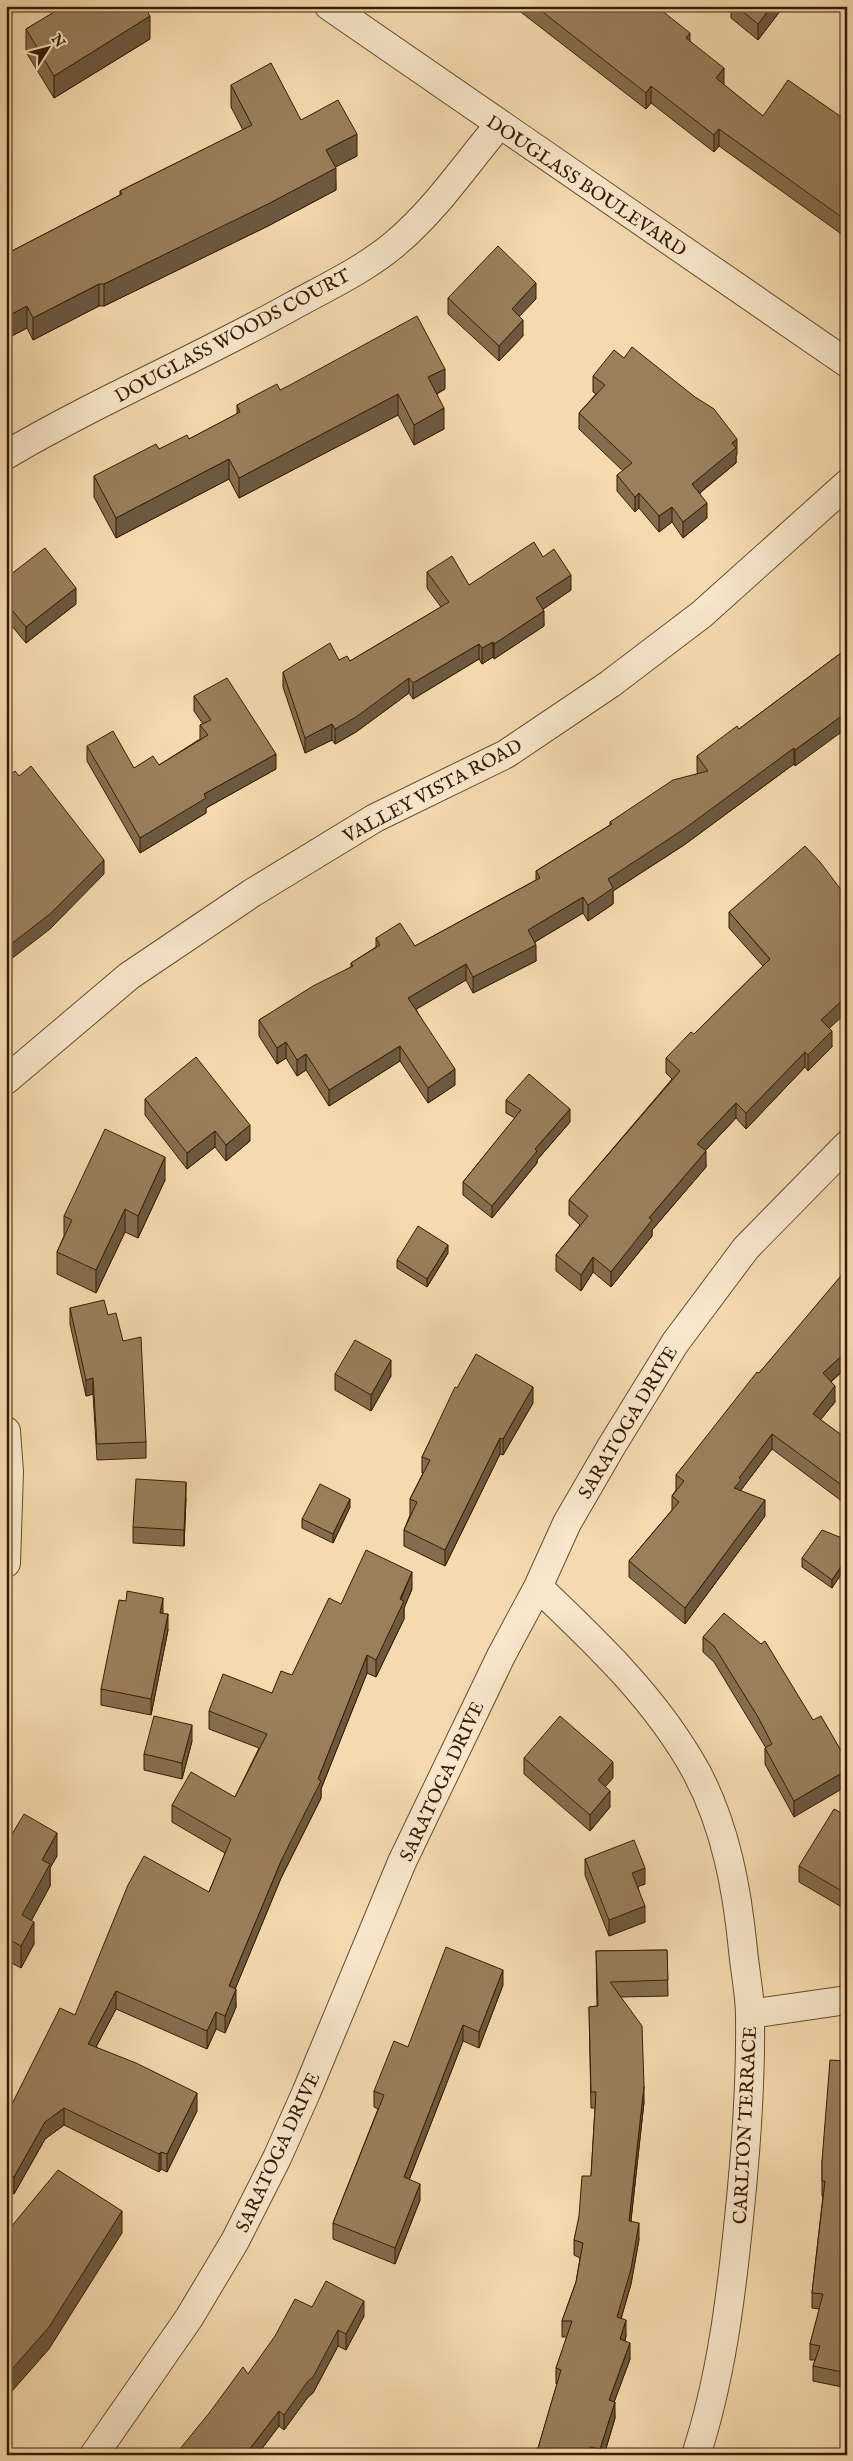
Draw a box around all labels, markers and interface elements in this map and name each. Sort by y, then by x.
north arrow [22,22,72,72]
text: N [46,30,69,51]
street label: DOUGLASS BOULEVARD [481,111,691,263]
street label: DOUGLASS WOODS COURT [111,264,355,409]
street label: VALLEY VISTA ROAD [338,734,527,850]
street label: SARATOGA DRIVE [574,1342,684,1504]
street label: SARATOGA DRIVE [395,1698,490,1866]
street label: CARLTON TERRACE [729,2025,763,2225]
street label: SARATOGA DRIVE [231,2069,326,2237]

